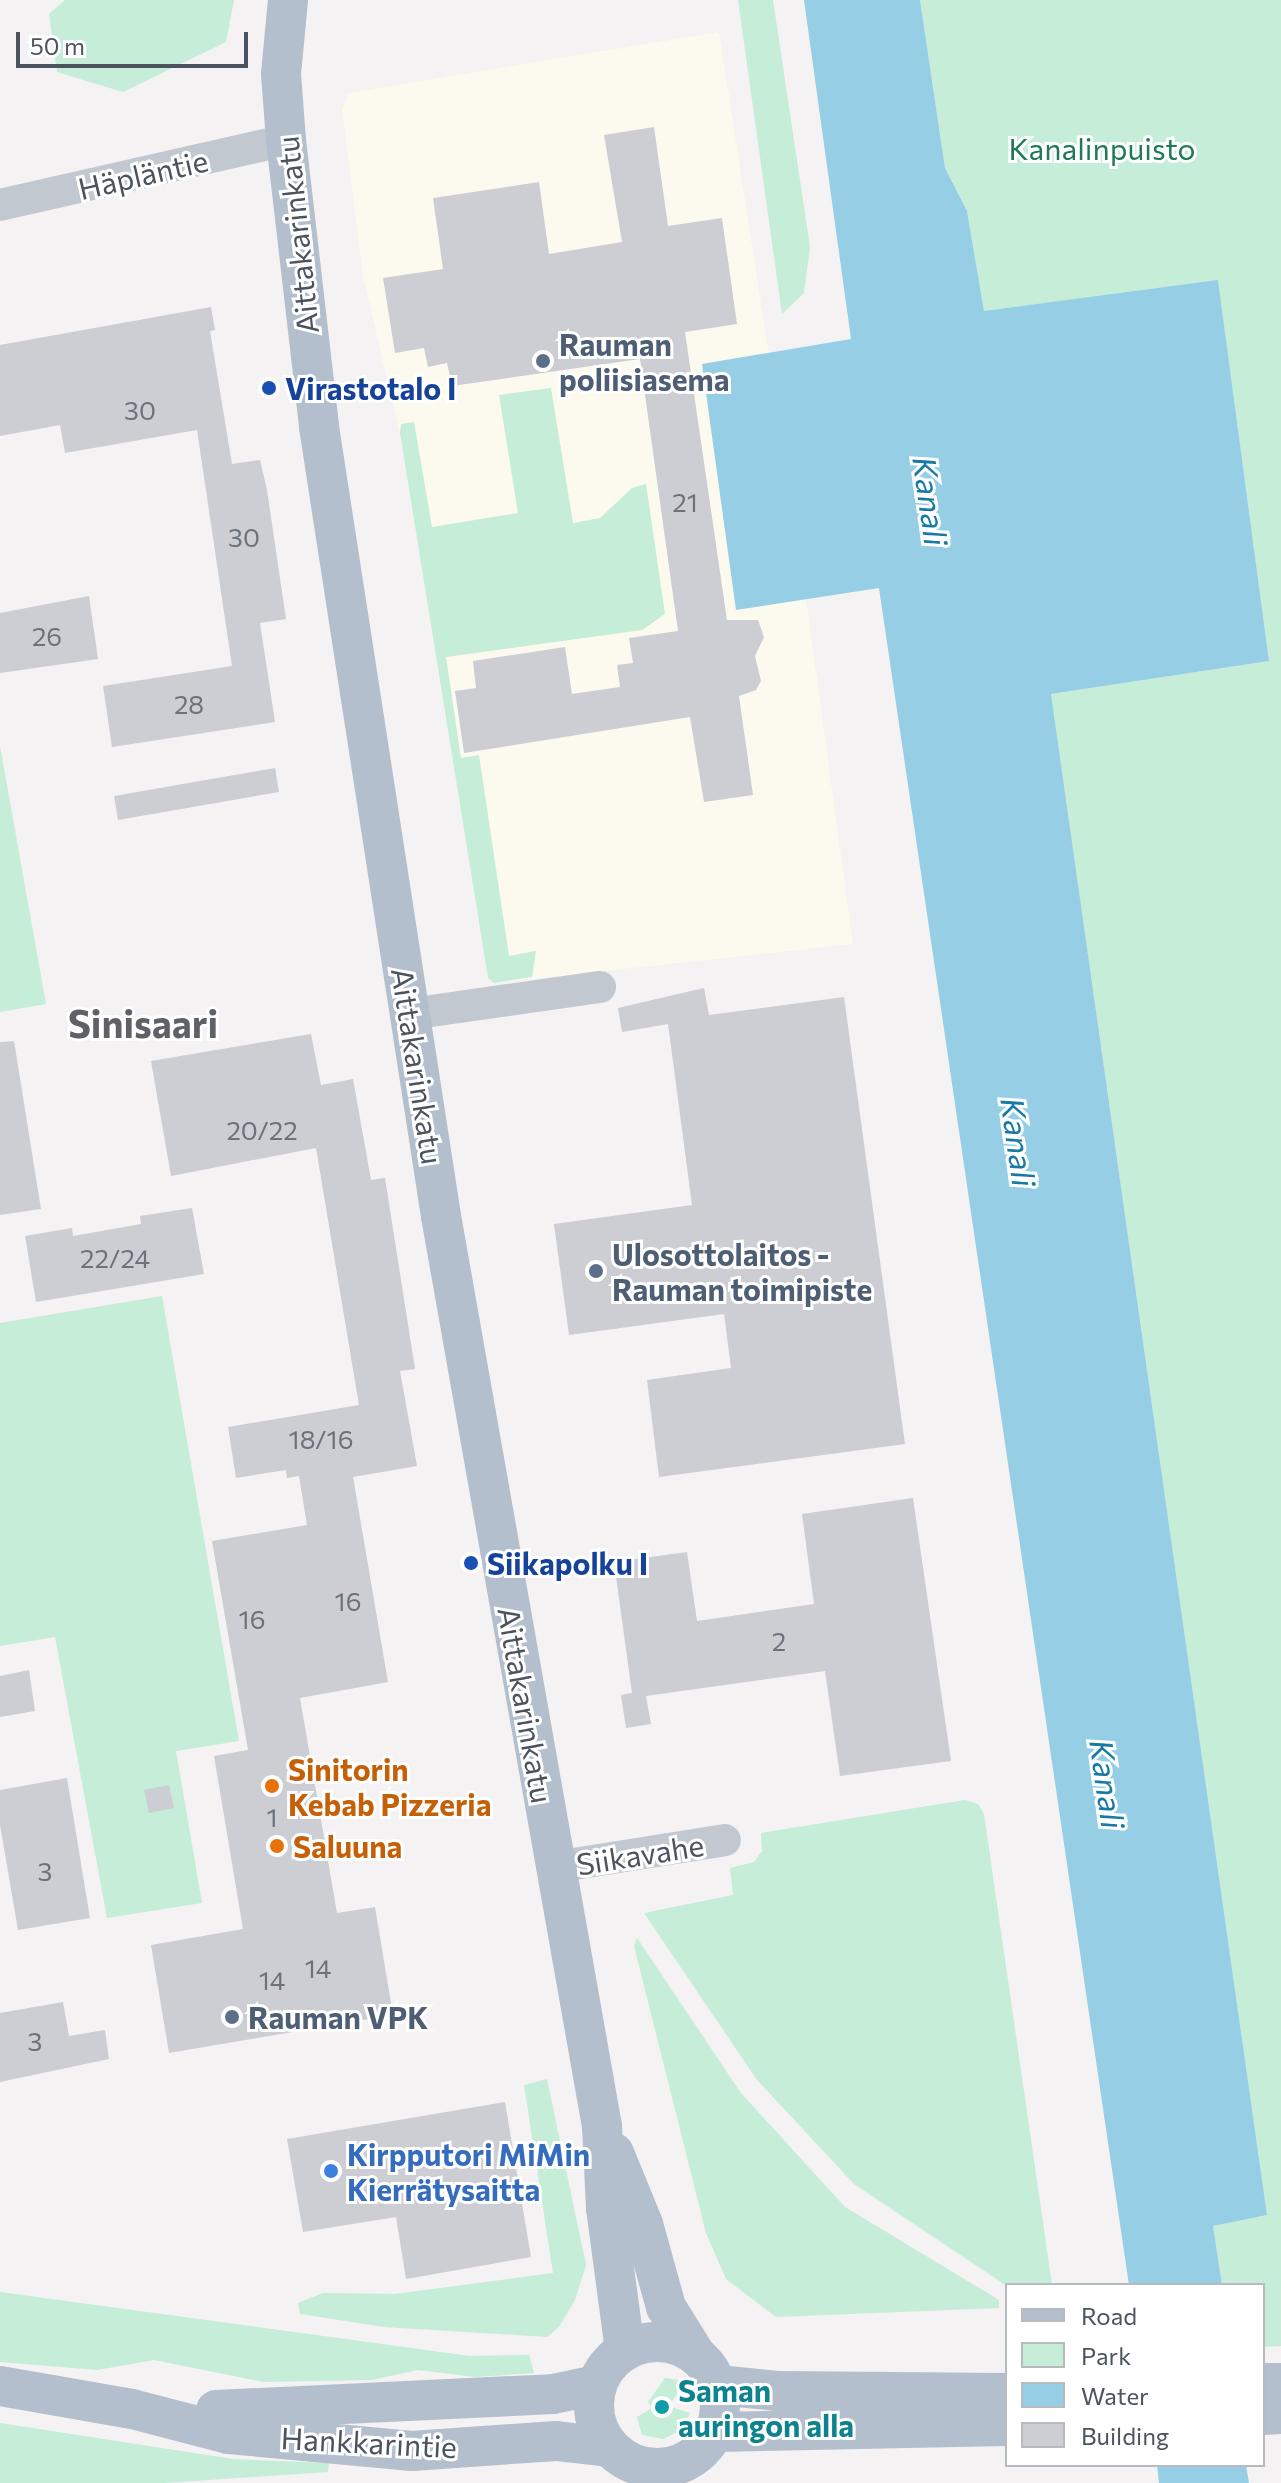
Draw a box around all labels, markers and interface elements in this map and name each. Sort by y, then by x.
scale bar [20,16,252,66]
text: 50 m [30,31,85,60]
park label: Kanalinpuisto [1008,130,1196,166]
street label: Aittakarinkatu [269,134,325,336]
street label: Häpläntie [75,142,211,206]
place label: Rauman poliisiasema [559,326,729,396]
marker: Rauman poliisiasema [534,352,552,370]
place label: Virastotalo I [285,370,456,406]
marker: Virastotalo I [260,379,278,397]
house number: 30 [124,394,156,426]
water label: Kanali [906,454,956,548]
house number: 21 [672,486,698,518]
house number: 30 [228,521,260,553]
house number: 26 [32,620,62,652]
house number: 28 [174,688,204,720]
street label: Aittakarinkatu [385,965,451,1167]
district label: Sinisaari [68,1000,218,1046]
water label: Kanali [994,1095,1044,1189]
house number: 20/22 [226,1114,298,1146]
place label: Ulosottolaitos - Rauman toimipiste [612,1236,872,1306]
house number: 22/24 [80,1242,150,1274]
marker: Ulosottolaitos - Rauman toimipiste [587,1262,605,1280]
house number: 18/16 [289,1423,353,1455]
place label: Siikapolku I [487,1545,648,1581]
marker: Siikapolku I [462,1554,480,1572]
house number: 16 [335,1585,361,1617]
house number: 16 [239,1603,265,1635]
street label: Aittakarinkatu [491,1604,561,1806]
house number: 2 [772,1625,786,1657]
water label: Kanali [1083,1737,1133,1831]
place label: Sinitorin Kebab Pizzeria [288,1751,492,1822]
marker: Sinitorin Kebab Pizzeria [263,1777,281,1795]
house number: 1 [266,1801,278,1833]
street label: Siikavahe [574,1826,706,1882]
place label: Saluuna [293,1828,402,1864]
marker: Saluuna [268,1837,286,1855]
house number: 3 [38,1855,52,1887]
house number: 14 [305,1952,331,1984]
house number: 14 [259,1964,285,1996]
place label: Rauman VPK [248,1999,428,2035]
marker: Rauman VPK [223,2008,241,2026]
house number: 3 [28,2025,42,2057]
place label: Kirpputori MiMin Kierrätysaitta [347,2136,590,2206]
marker: Kirpputori MiMin Kierrätysaitta [322,2162,340,2180]
legend [1005,2283,1265,2467]
text: Road [1081,2301,1137,2330]
text: Park [1081,2341,1131,2370]
place label: Saman auringon alla [678,2372,854,2442]
text: Water [1081,2381,1149,2410]
marker: Saman auringon alla [653,2398,671,2416]
street label: Hankkarintie [280,2419,458,2465]
text: Building [1081,2421,1169,2450]

